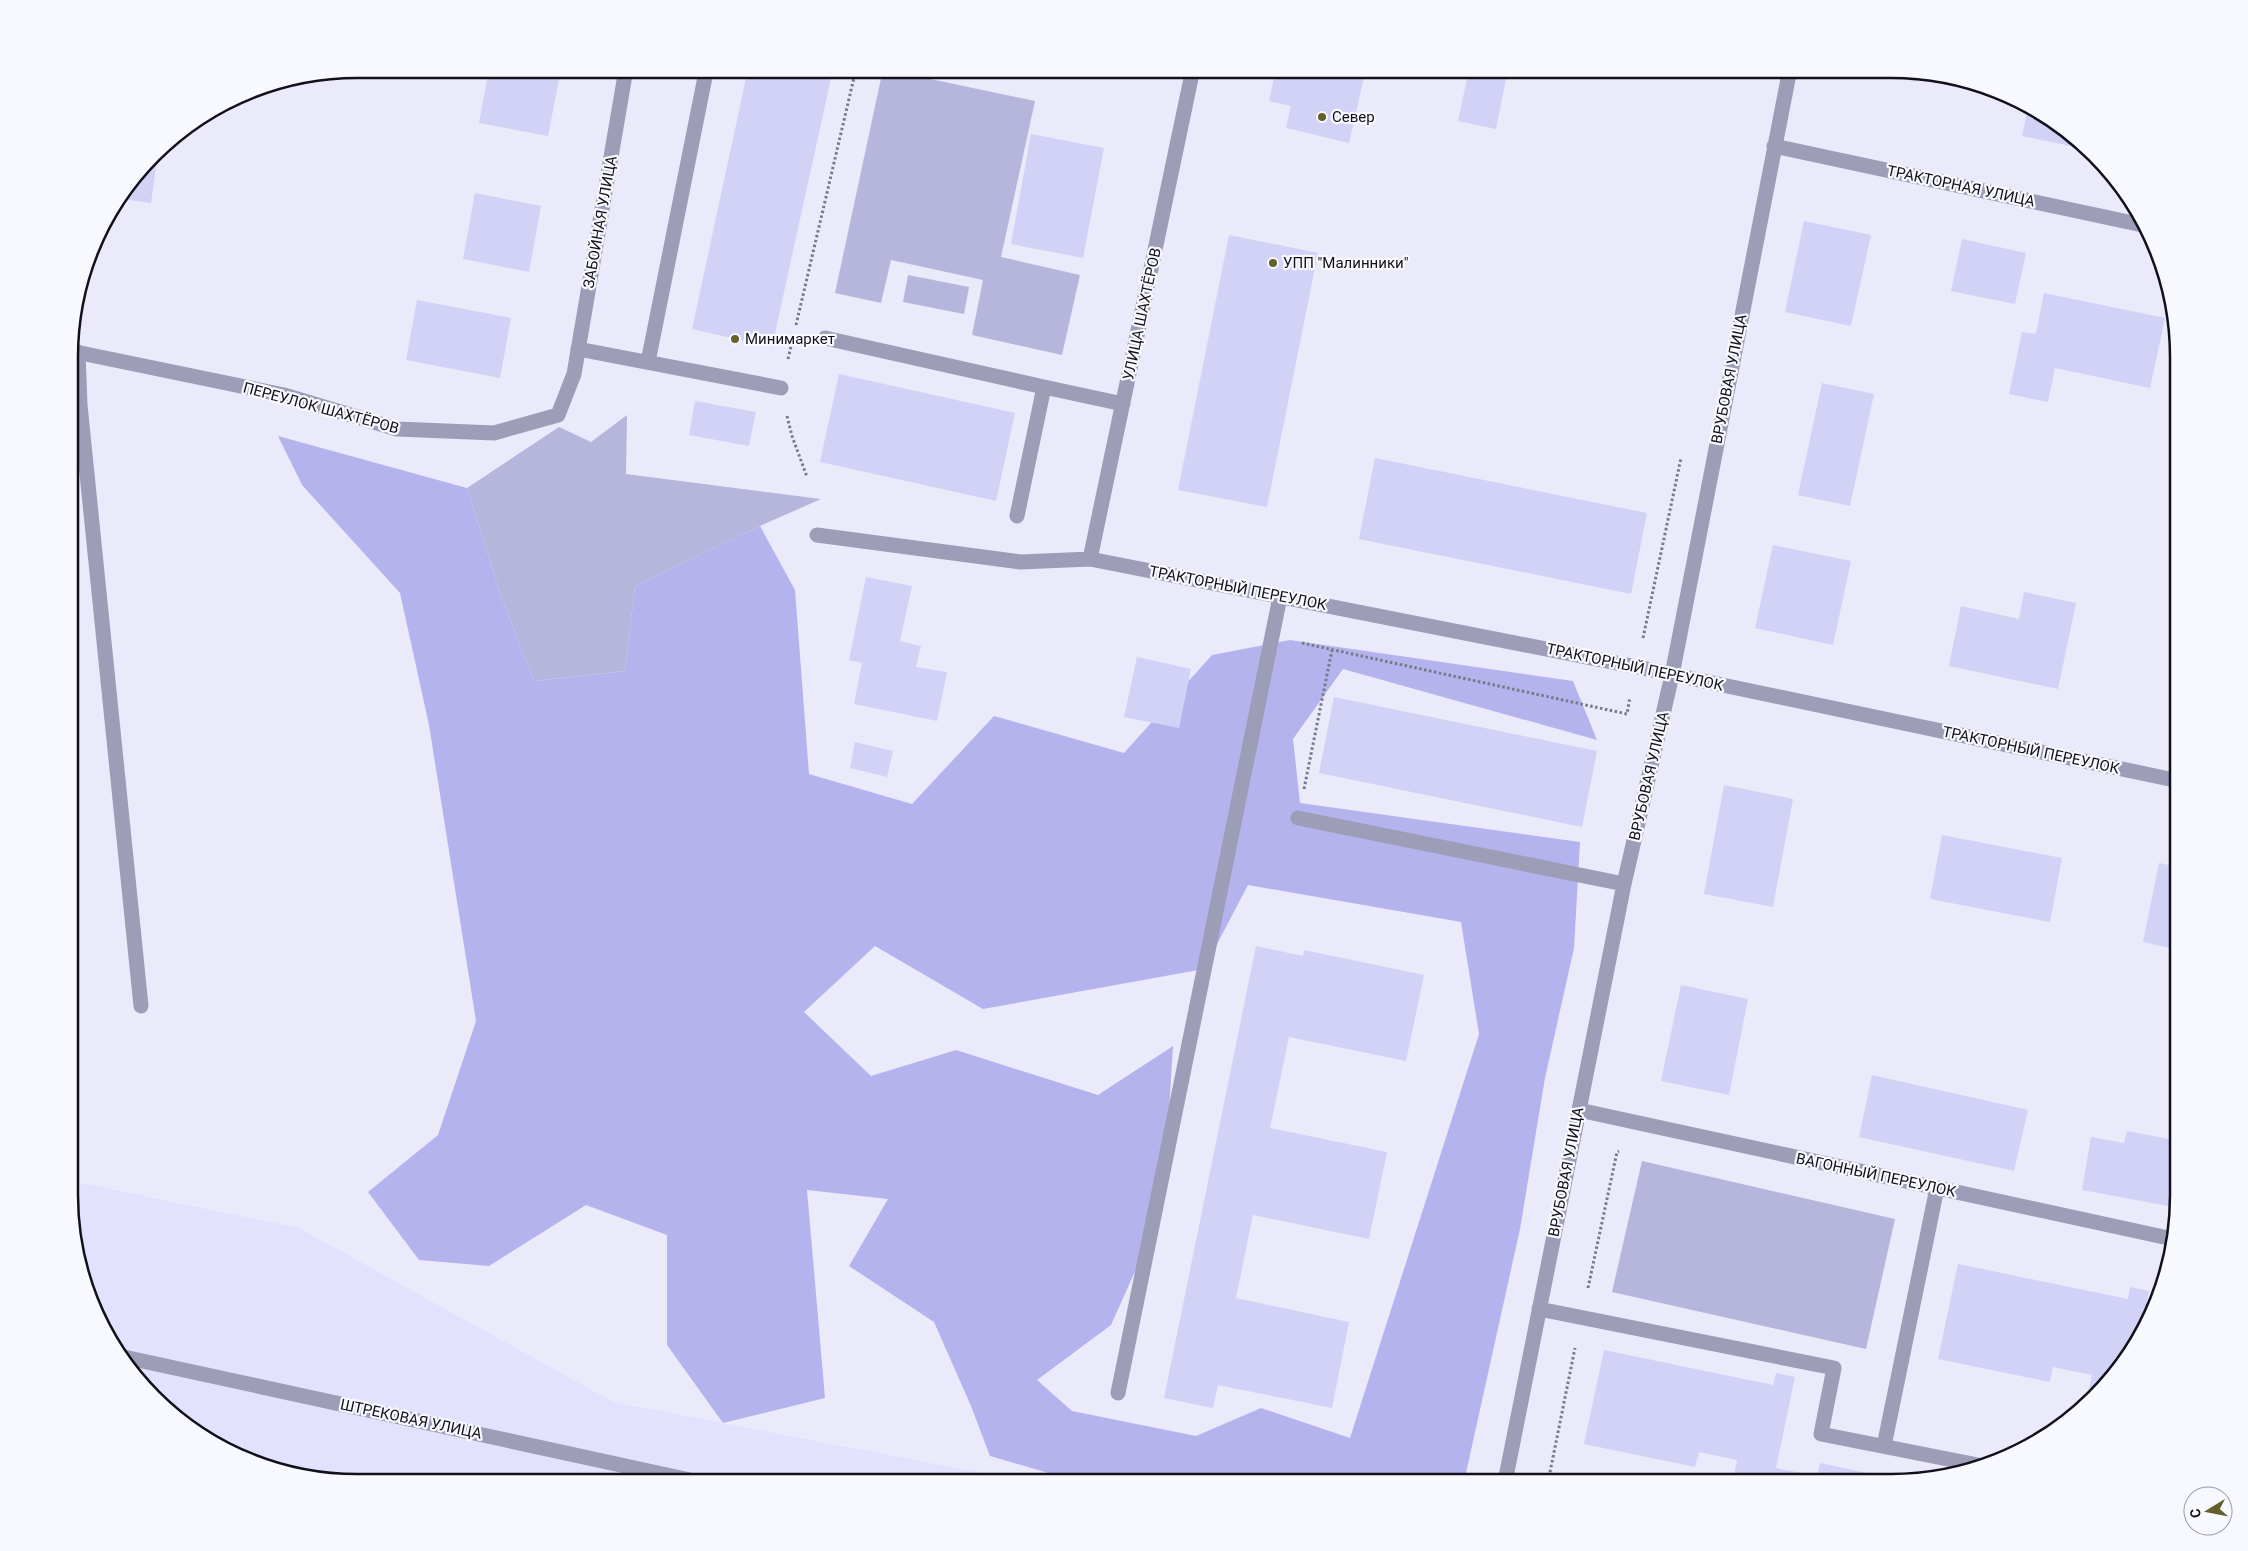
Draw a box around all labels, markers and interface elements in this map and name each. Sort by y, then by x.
place label: Север [1332,108,1375,126]
marker: Север [1316,111,1328,123]
street label: ЗАБОЙНАЯ УЛИЦА [579,154,621,290]
street label: ТРАКТОРНАЯ УЛИЦА [1886,162,2037,210]
street label: УЛИЦА ШАХТЁРОВ [1119,246,1165,382]
place label: УПП "Малинники" [1283,254,1409,272]
marker: УПП "Малинники" [1267,257,1279,269]
street label: ВРУБОВАЯ УЛИЦА [1708,312,1750,445]
place label: Минимаркет [745,330,835,348]
marker: Минимаркет [729,333,741,345]
street label: ПЕРЕУЛОК ШАХТЁРОВ [241,379,401,437]
street label: ТРАКТОРНЫЙ ПЕРЕУЛОК [1148,562,1329,614]
street label: ТРАКТОРНЫЙ ПЕРЕУЛОК [1545,639,1725,695]
street label: ВРУБОВАЯ УЛИЦА [1625,710,1673,842]
street label: ТРАКТОРНЫЙ ПЕРЕУЛОК [1941,722,2121,778]
street label: ВРУБОВАЯ УЛИЦА [1545,1105,1587,1238]
street label: ВАГОННЫЙ ПЕРЕУЛОК [1794,1149,1958,1201]
street label: ШТРЕКОВАЯ УЛИЦА [339,1395,484,1443]
north arrow [2183,1486,2233,1536]
text: С [2187,1507,2204,1519]

